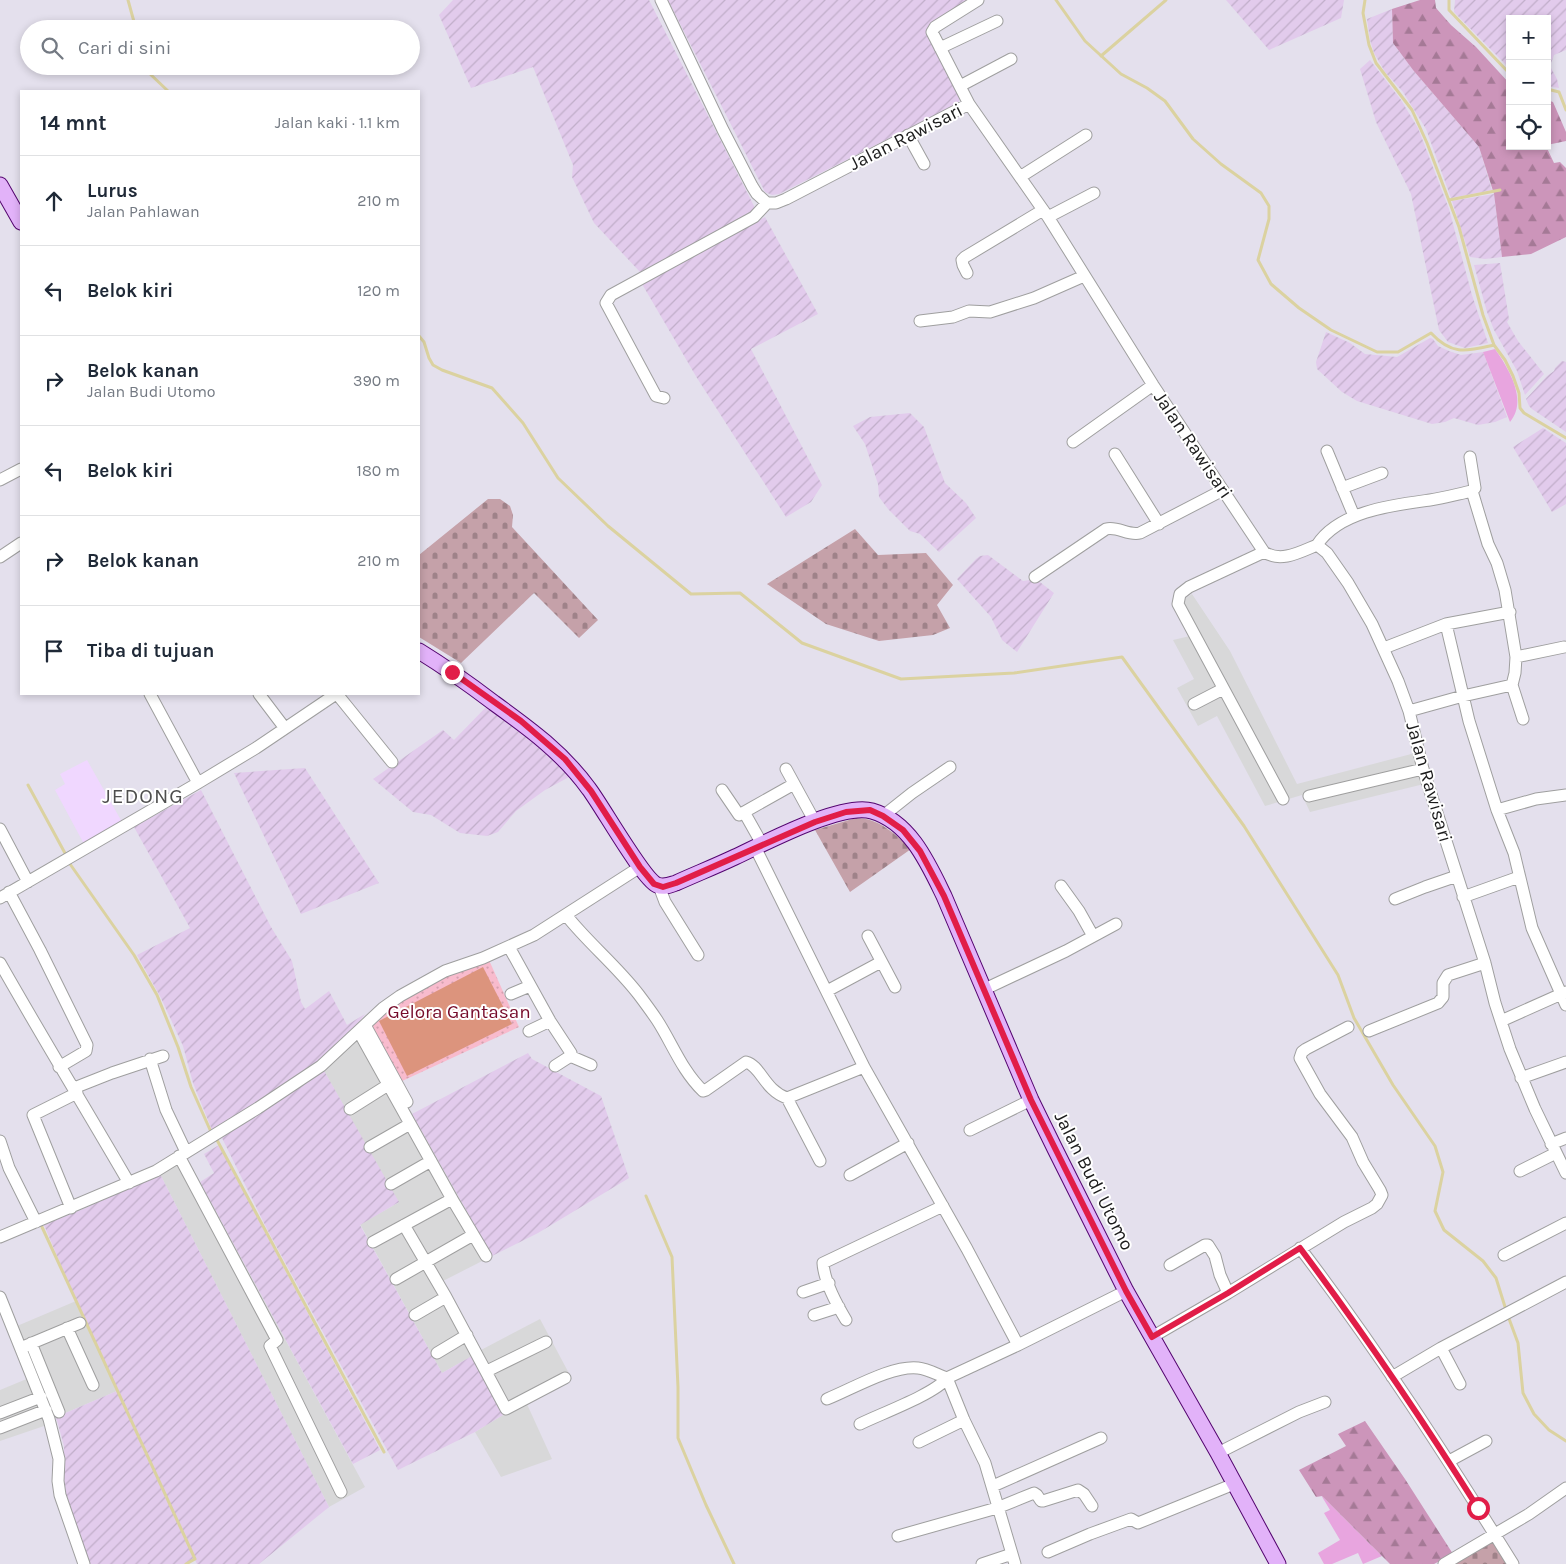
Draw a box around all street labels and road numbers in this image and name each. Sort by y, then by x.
street label: Jalan Rawisari [846,99,966,175]
street label: Jalan Rawisari [1149,387,1237,503]
street label: Jalan Rawisari [1401,719,1457,845]
street label: Jalan Budi Utomo [1050,1108,1138,1254]

